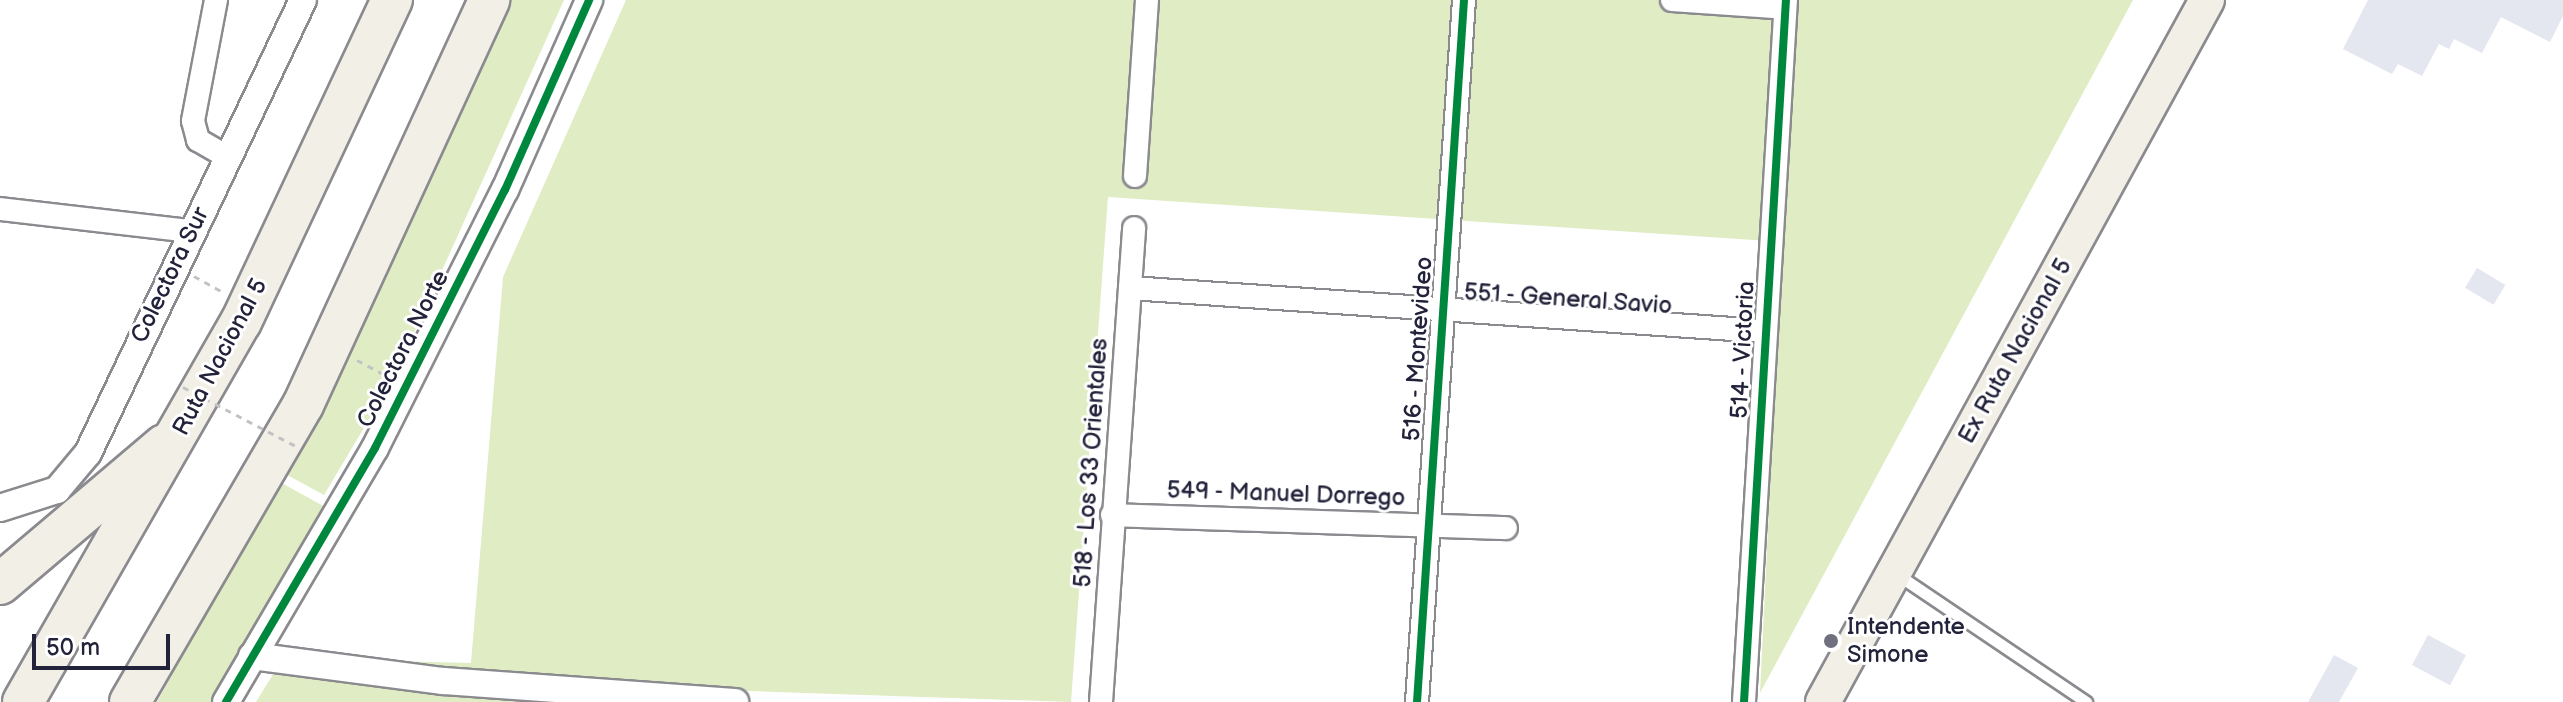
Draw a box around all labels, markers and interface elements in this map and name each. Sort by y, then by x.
street label: Colectora Sur [125,202,215,348]
street label: Ex Ruta Nacional 5 [1952,253,2078,449]
street label: 516 - Montevideo [1397,255,1439,443]
street label: Colectora Norte [351,265,455,433]
street label: Ruta Nacional 5 [167,274,273,440]
street label: 551 - General Savio [1462,277,1674,321]
street label: 514 - Victoria [1725,279,1761,421]
street label: 518 - Los 33 Orientales [1068,336,1114,590]
street label: 549 - Manuel Dorrego [1165,475,1407,513]
place label: Intendente Simone [1847,613,1965,669]
scale bar [36,618,174,668]
marker: Intendente Simone [1822,632,1840,650]
text: 50 m [46,633,100,662]

